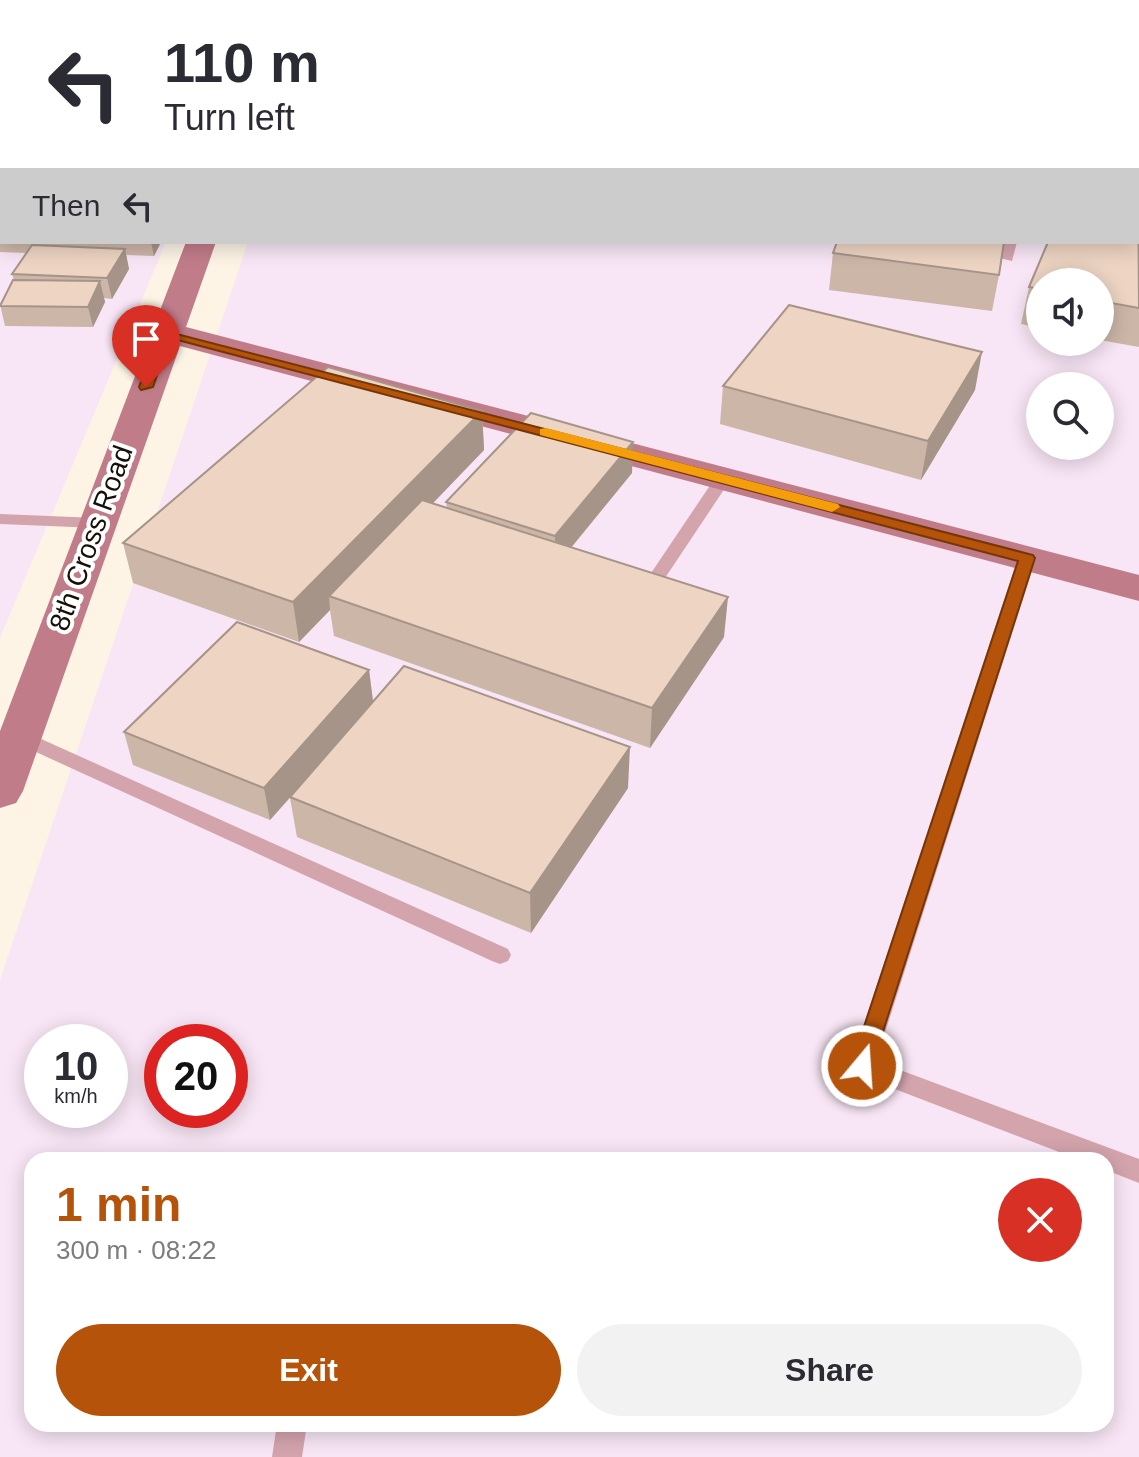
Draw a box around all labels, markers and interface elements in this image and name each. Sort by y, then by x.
text: 110 m [164,31,320,94]
icon: left [32,32,136,136]
text: Turn left [164,97,295,138]
icon: left [116,184,160,228]
text: Then [32,189,100,222]
map controls [1026,268,1114,460]
button: sound [1026,268,1114,356]
pin [112,305,180,387]
icon: arrive [124,317,168,361]
button: search [1026,372,1114,460]
street label: 8th Cross Road [43,441,139,635]
speed limit sign: 20 [144,1024,248,1128]
position arrow [820,1024,904,1108]
text: 10 [54,1044,98,1088]
text: km/h [54,1085,98,1107]
text: 1 min [56,1178,181,1231]
button: close [998,1178,1082,1262]
text: 300 m · 08:22 [56,1235,216,1265]
button: Exit [56,1324,561,1416]
button: Share [577,1324,1082,1416]

